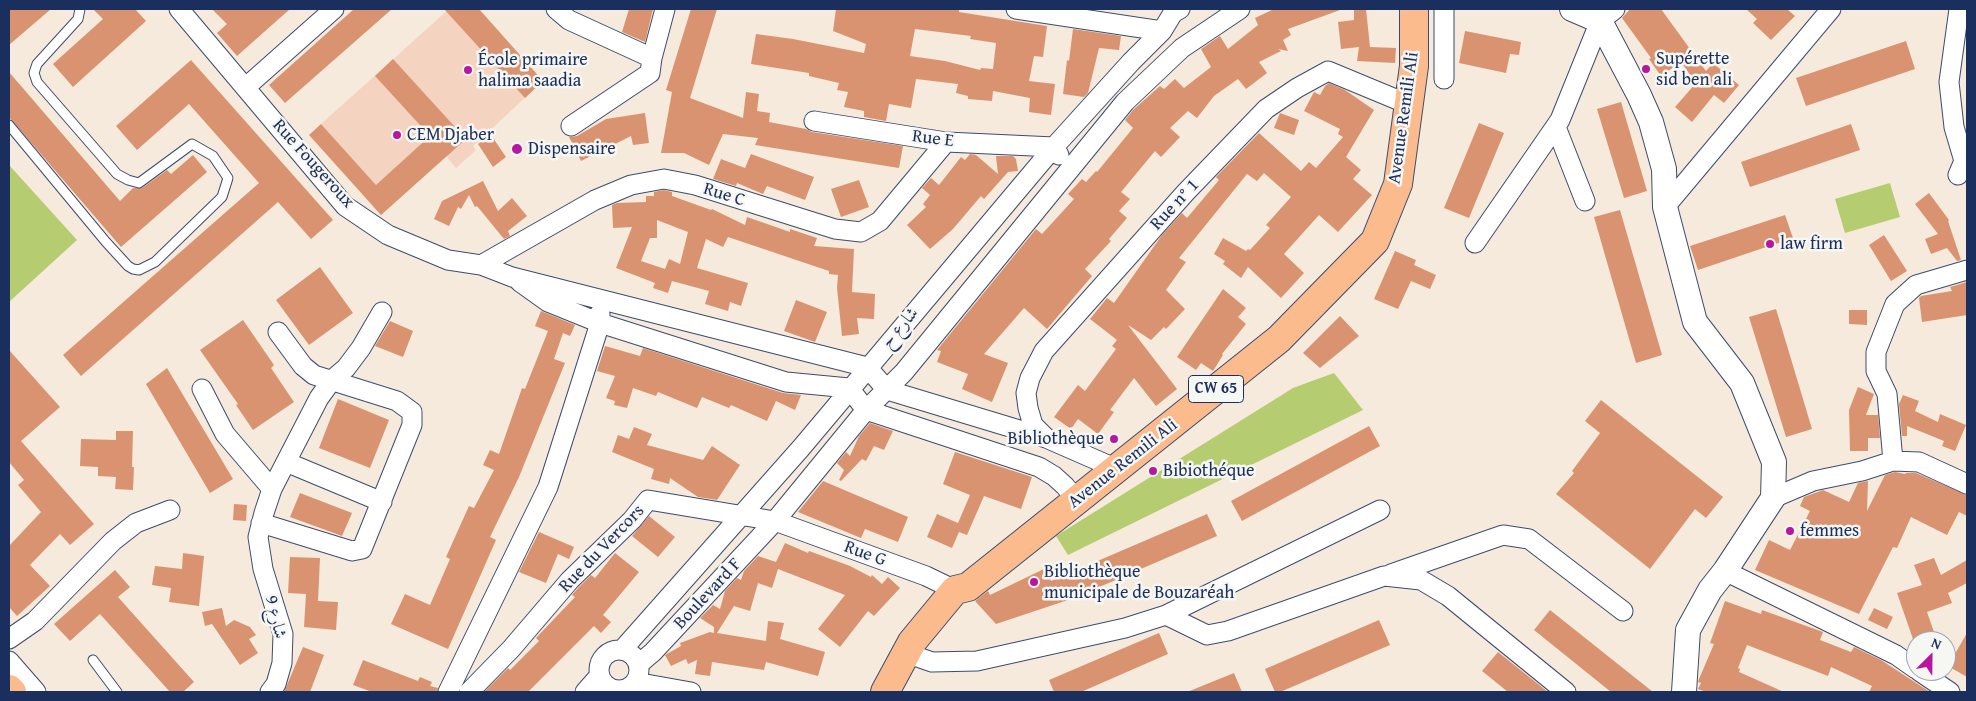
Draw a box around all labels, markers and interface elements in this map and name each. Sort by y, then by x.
place label: Supérette sid ben ali [1656,48,1732,90]
place label: École primaire halima saadia [478,49,588,92]
street label: Avenue Remili Ali [1384,51,1424,185]
marker: Supérette sid ben ali [1640,63,1652,75]
marker: École primaire halima saadia [462,64,474,76]
street label: Rue Fougeroux [267,115,359,213]
place label: CEM Djaber [407,124,494,146]
street label: Rue E [911,126,955,152]
marker: CEM Djaber [391,129,403,141]
place label: Dispensaire [528,138,616,160]
marker: Dispensaire [510,142,524,156]
street label: Rue n° 1 [1146,175,1204,235]
street label: Rue C [701,178,747,212]
place label: law firm [1780,233,1843,255]
marker: law firm [1764,238,1776,250]
street label: شارع ح [876,303,924,353]
road number: CW 65 [1188,376,1244,402]
street label: Avenue Remili Ali [1064,415,1182,513]
place label: Bibliothèque [1008,428,1104,450]
marker: Bibliothèque [1108,433,1120,445]
place label: Bibiothéque [1163,460,1254,482]
marker: Bibiothéque [1147,465,1159,477]
street label: Rue du Vercors [555,501,649,597]
place label: femmes [1800,520,1859,542]
marker: femmes [1784,525,1796,537]
street label: Rue G [841,536,889,572]
street label: Boulevard F [670,554,746,634]
place label: Bibliothèque municipale de Bouzaréah [1044,561,1234,604]
marker: Bibliothèque municipale de Bouzaréah [1028,576,1040,588]
street label: شارع 9 [260,593,290,641]
north arrow [1906,631,1956,681]
text: N [1928,632,1945,654]

